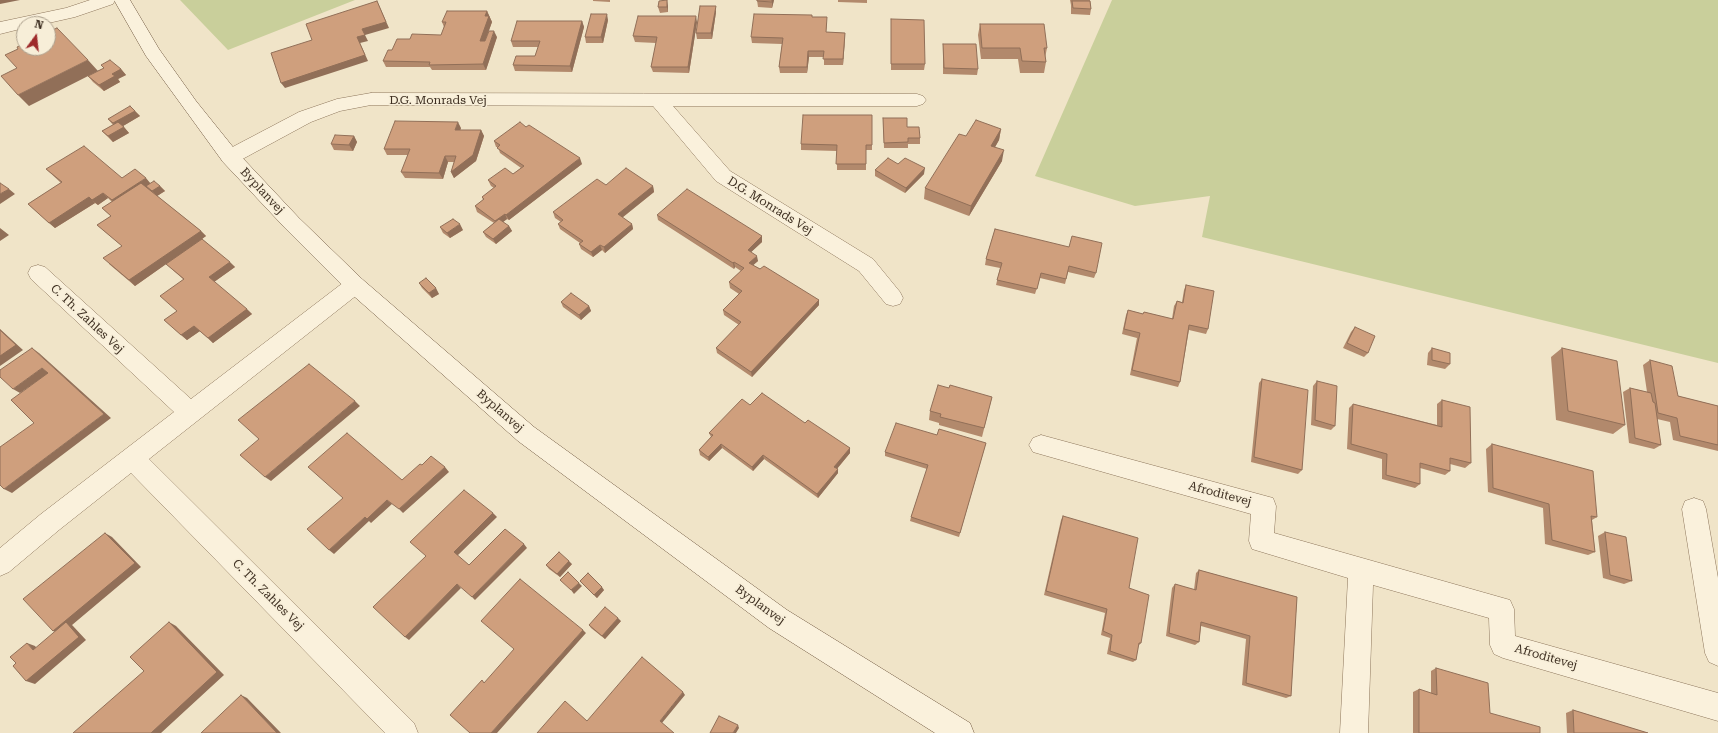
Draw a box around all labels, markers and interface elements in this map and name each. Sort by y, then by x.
north arrow [16,16,56,56]
text: N [33,18,45,32]
street label: D.G. Monrads Vej [389,93,487,107]
street label: Byplanvej [237,165,287,217]
street label: D.G. Monrads Vej [725,174,815,238]
street label: C. Th. Zahles Vej [47,281,127,357]
street label: Byplanvej [473,387,527,435]
street label: Afroditevej [1187,479,1253,509]
street label: C. Th. Zahles Vej [229,556,307,634]
street label: Byplanvej [732,582,788,628]
street label: Afroditevej [1513,641,1579,673]

